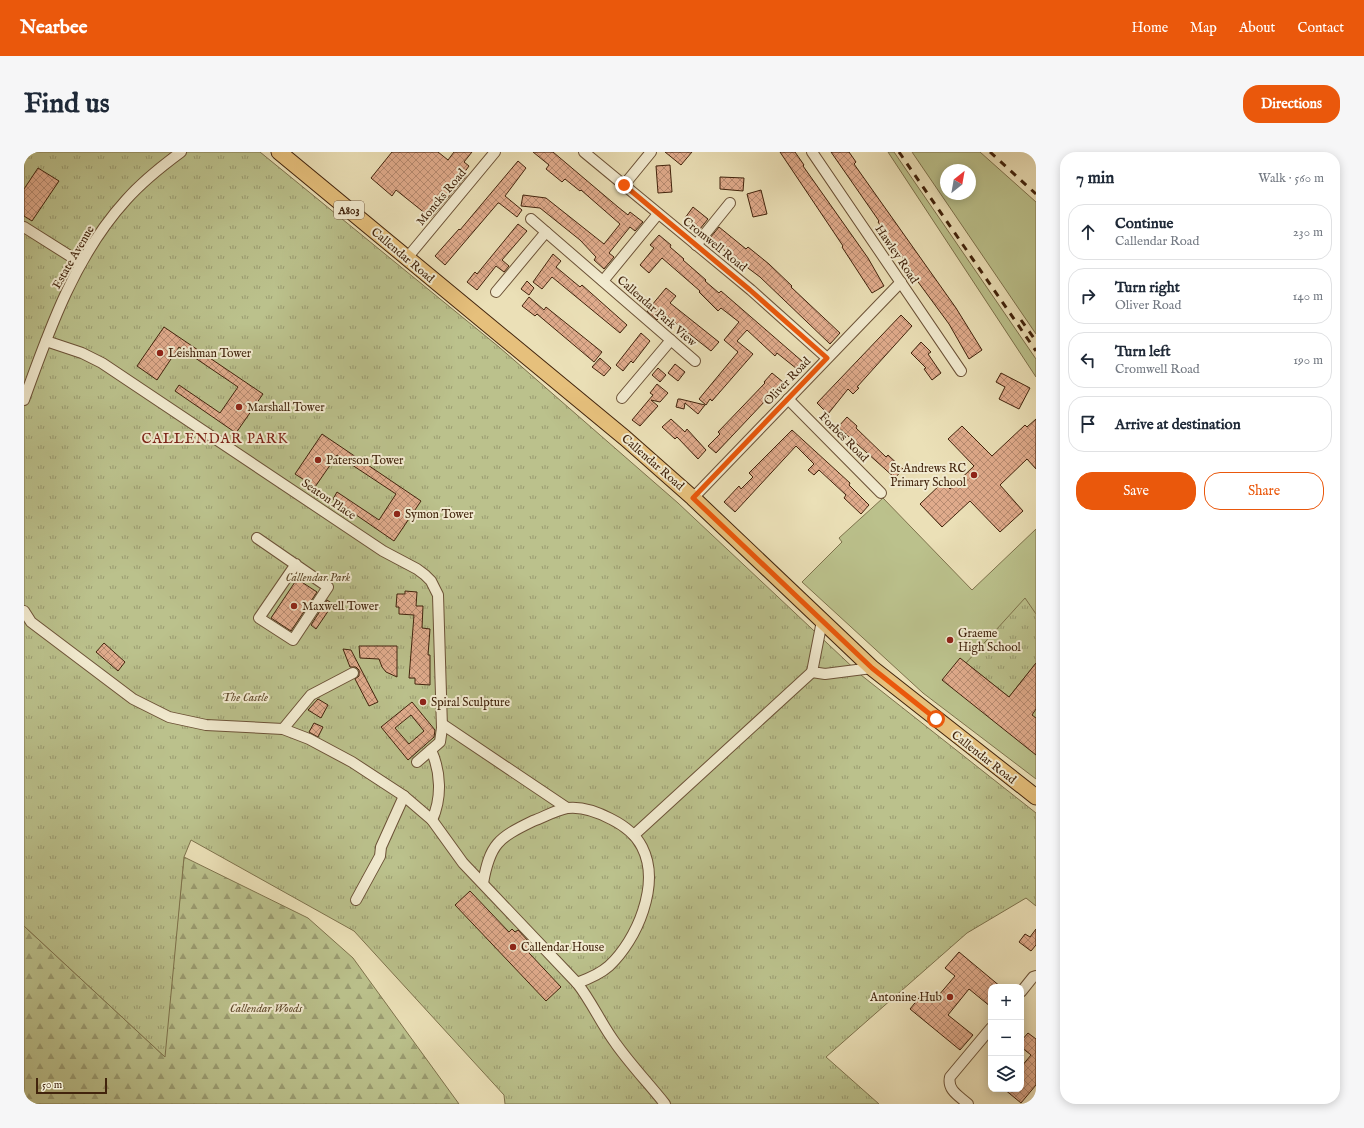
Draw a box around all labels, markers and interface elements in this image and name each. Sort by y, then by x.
text: Nearbee [20,16,87,40]
text: Home [1132,19,1168,37]
text: Map [1190,19,1217,37]
text: About [1239,19,1275,37]
text: Contact [1297,19,1344,37]
button: Directions [1243,85,1340,123]
text: Find us [24,87,110,122]
north arrow [940,164,976,200]
street label: Moncks Road [413,165,470,229]
text: 7 min [1076,168,1114,189]
text: Walk · 560 m [1258,170,1324,187]
route end [615,176,633,194]
road number: A803 [334,201,364,219]
street label: Cromwell Road [680,214,750,275]
text: Continue [1115,214,1173,233]
icon: ahead [1077,221,1099,243]
street label: Estate Avenue [49,222,98,292]
street label: Hawley Road [871,222,922,287]
text: 230 m [1293,224,1323,241]
street label: Callendar Road [368,225,438,287]
text: Callendar Road [1115,233,1199,250]
street label: Callendar Park View [614,273,700,351]
text: Turn right [1115,278,1180,297]
icon: right [1077,285,1099,307]
text: 140 m [1293,288,1323,305]
text: Oliver Road [1115,297,1181,314]
text: Turn left [1115,342,1171,361]
place label: Leishman Tower [168,346,252,361]
marker: Leishman Tower [155,348,165,358]
icon: left [1077,349,1099,371]
text: 190 m [1293,352,1323,369]
street label: Oliver Road [761,354,814,409]
text: Cromwell Road [1115,361,1200,378]
place label: Marshall Tower [247,400,325,415]
marker: Marshall Tower [234,402,244,412]
street label: Forbes Road [816,409,872,466]
icon: arrive [1077,413,1099,435]
text: Arrive at destination [1115,415,1241,434]
district label: CALLENDAR PARK [141,430,289,448]
street label: Callendar Road [618,431,687,494]
place label: Paterson Tower [326,453,404,468]
marker: Paterson Tower [313,455,323,465]
place label: St Andrews RC Primary School [890,461,967,490]
marker: St Andrews RC Primary School [969,470,979,480]
button: Save [1076,472,1196,510]
button: Share [1204,472,1324,510]
street label: Seaton Place [299,476,359,523]
place label: Symon Tower [405,507,474,522]
marker: Symon Tower [392,509,402,519]
park label: Callendar Park [286,570,351,585]
place label: Maxwell Tower [302,599,379,614]
marker: Maxwell Tower [289,601,299,611]
place label: Graeme High School [958,626,1022,655]
marker: Graeme High School [945,635,955,645]
park label: The Castle [222,690,268,705]
place label: Spiral Sculpture [431,695,510,711]
marker: Spiral Sculpture [418,697,428,707]
route start [927,710,945,728]
street label: Callendar Road [948,727,1019,788]
place label: Callendar House [521,940,605,955]
marker: Callendar House [508,942,518,952]
map controls [988,984,1024,1092]
button: + [988,984,1024,1020]
place label: Antonine Hub [869,990,942,1005]
marker: Antonine Hub [945,992,955,1002]
park label: Callendar Woods [230,1001,303,1016]
button: − [988,1020,1024,1056]
button: layers [988,1056,1024,1092]
scale bar [36,1076,107,1095]
text: 50 m [42,1078,62,1092]

